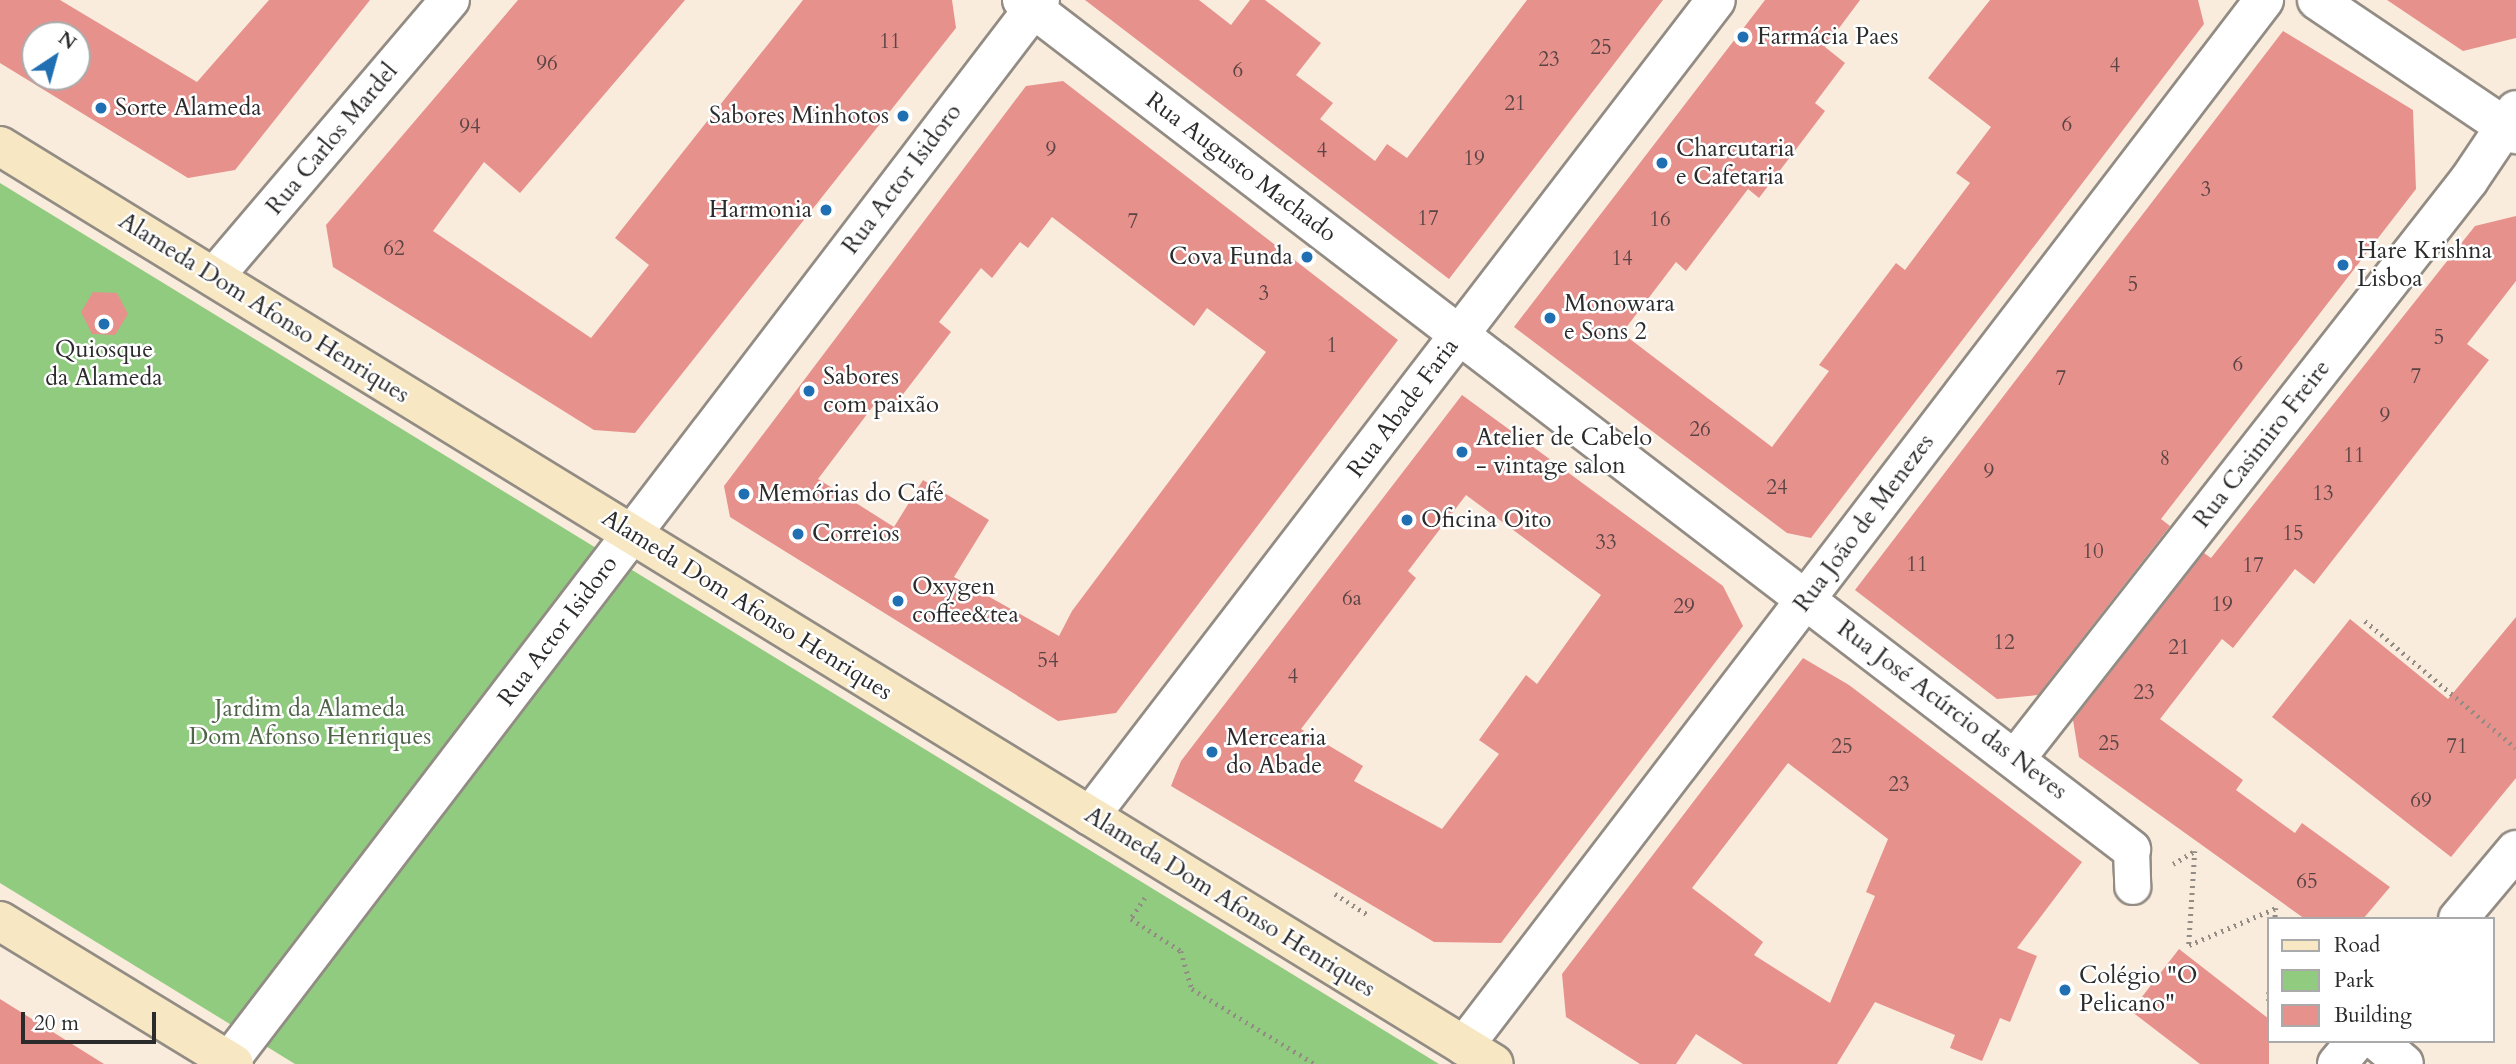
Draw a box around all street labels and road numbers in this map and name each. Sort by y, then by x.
street label: Rua Carlos Mardel [260,57,404,221]
street label: Rua Augusto Machado [1140,86,1342,248]
street label: Rua Actor Isidoro [836,98,968,260]
street label: Alameda Dom Afonso Henriques [113,206,415,410]
street label: Rua Abade Faria [1341,333,1465,483]
street label: Rua Casimiro Freire [2188,354,2336,534]
street label: Rua João de Menezes [1788,428,1940,618]
street label: Alameda Dom Afonso Henriques [596,503,898,707]
street label: Rua Actor Isidoro [492,550,624,712]
street label: Rua José Acúrcio das Neves [1831,614,2073,806]
street label: Alameda Dom Afonso Henriques [1079,800,1381,1004]

